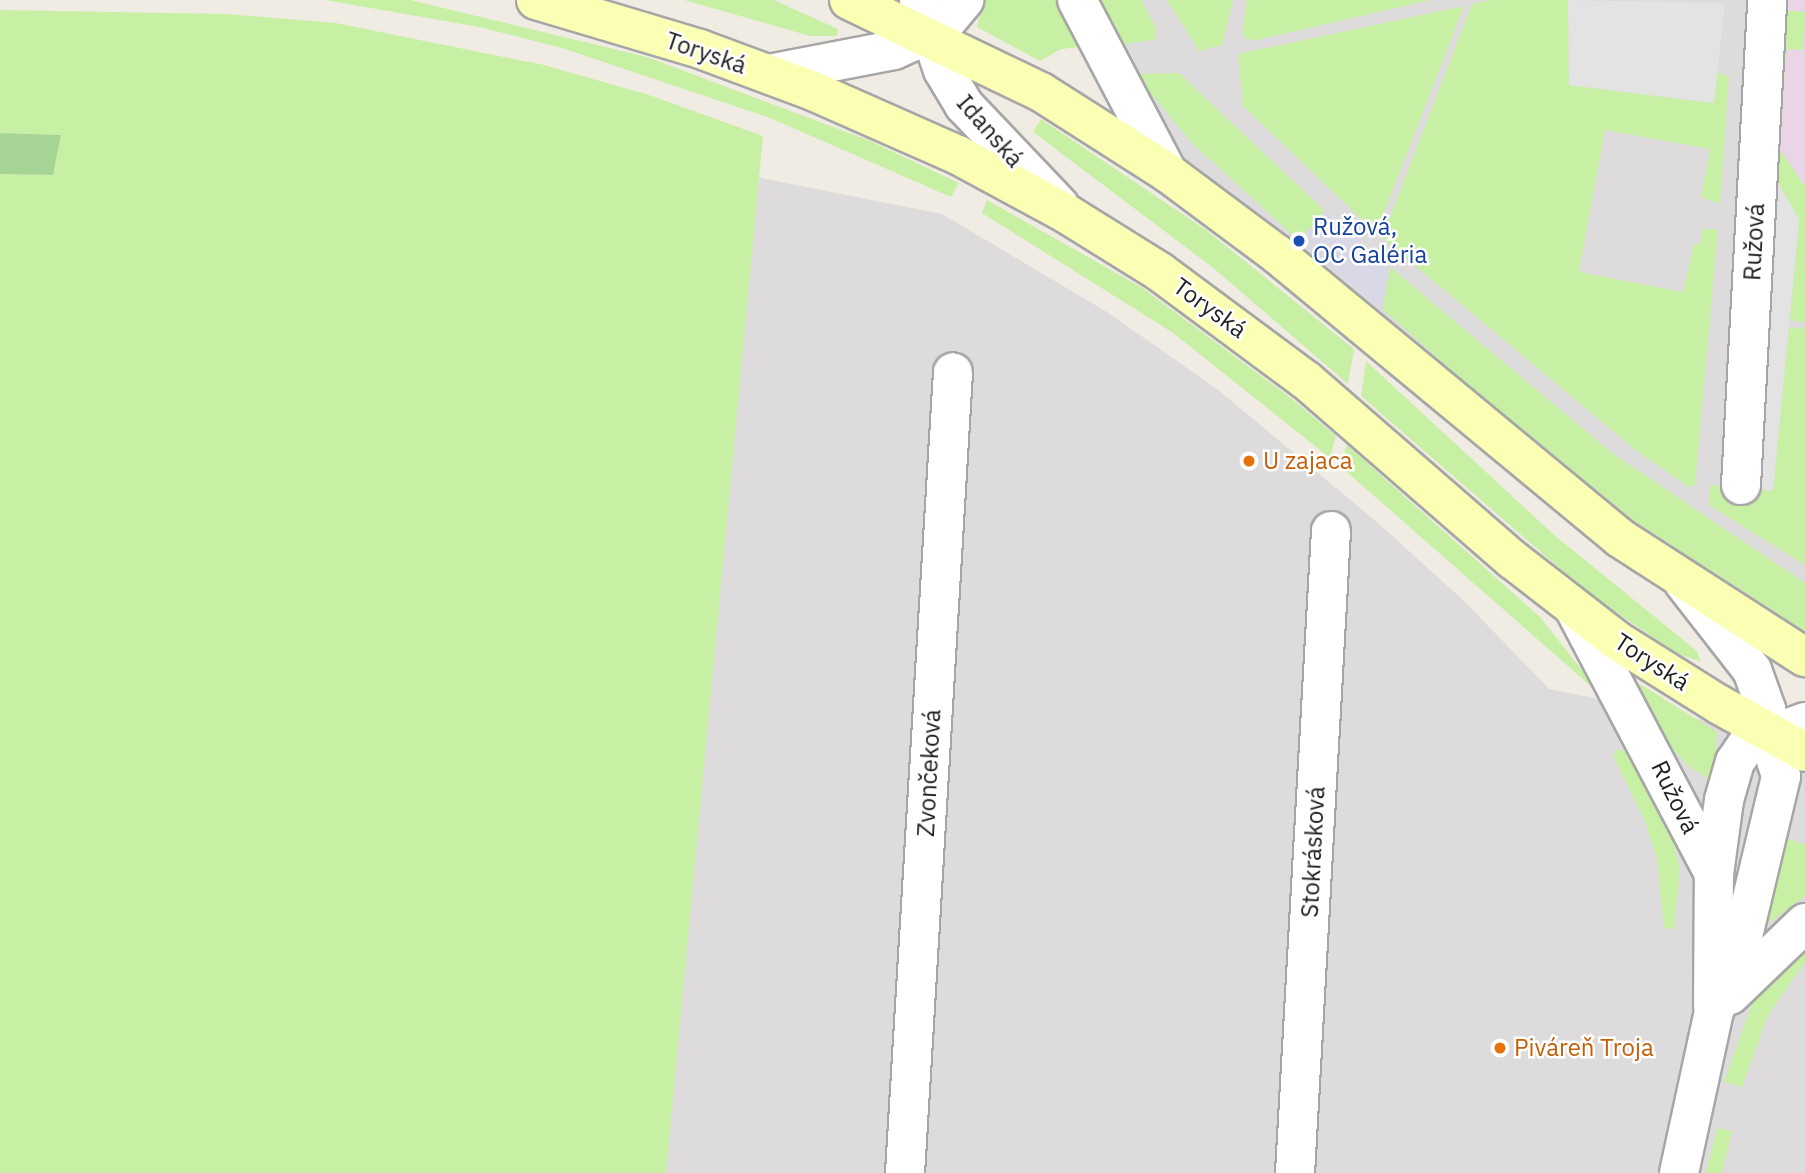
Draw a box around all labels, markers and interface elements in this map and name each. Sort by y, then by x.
street label: Toryská [662,26,750,80]
street label: Idanská [951,89,1029,173]
street label: Ružová [1738,203,1770,281]
place label: Ružová, OC Galéria [1313,213,1427,269]
marker: Ružová, OC Galéria [1291,233,1307,249]
street label: Toryská [1168,272,1252,344]
place label: U zajaca [1263,447,1353,475]
marker: U zajaca [1241,453,1257,469]
street label: Toryská [1609,627,1695,697]
street label: Zvončeková [911,709,947,837]
street label: Ružová [1645,756,1705,838]
street label: Stokrásková [1295,786,1331,918]
place label: Piváreň Troja [1514,1034,1654,1062]
marker: Piváreň Troja [1492,1040,1508,1056]

